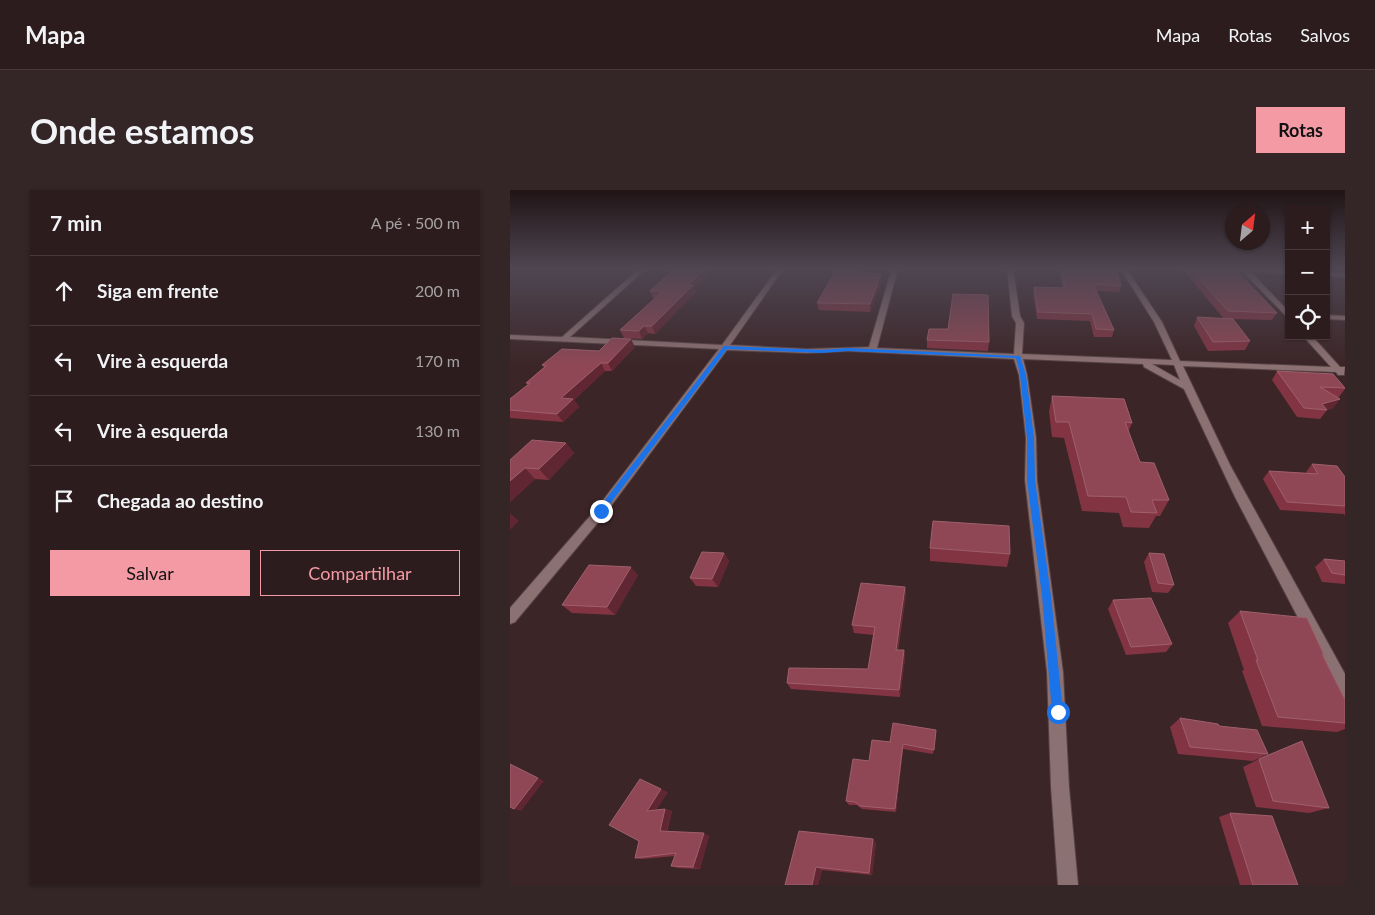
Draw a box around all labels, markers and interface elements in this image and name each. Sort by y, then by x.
text: Mapa [25,20,85,49]
text: Mapa [1156,24,1200,46]
text: Rotas [1228,24,1272,46]
text: Salvos [1300,24,1350,46]
button: Rotas [1256,107,1345,153]
text: Onde estamos [30,109,254,151]
north arrow [1225,205,1270,250]
map controls [1285,205,1330,340]
button: + [1285,205,1330,250]
text: 7 min [50,210,102,235]
text: A pé · 500 m [371,213,460,232]
button: − [1285,250,1330,295]
icon: ahead [50,277,78,305]
text: Siga em frente [97,279,219,302]
text: 200 m [415,281,460,300]
button: locate [1285,295,1330,340]
icon: left [50,347,78,375]
text: Vire à esquerda [97,349,228,372]
text: 170 m [415,351,460,370]
icon: left [50,417,78,445]
text: Vire à esquerda [97,419,228,442]
text: 130 m [415,421,460,440]
icon: arrive [50,487,78,515]
text: Chegada ao destino [97,489,263,512]
route end [590,500,613,523]
button: Salvar [50,550,250,596]
button: Compartilhar [260,550,460,596]
route start [1047,701,1070,724]

